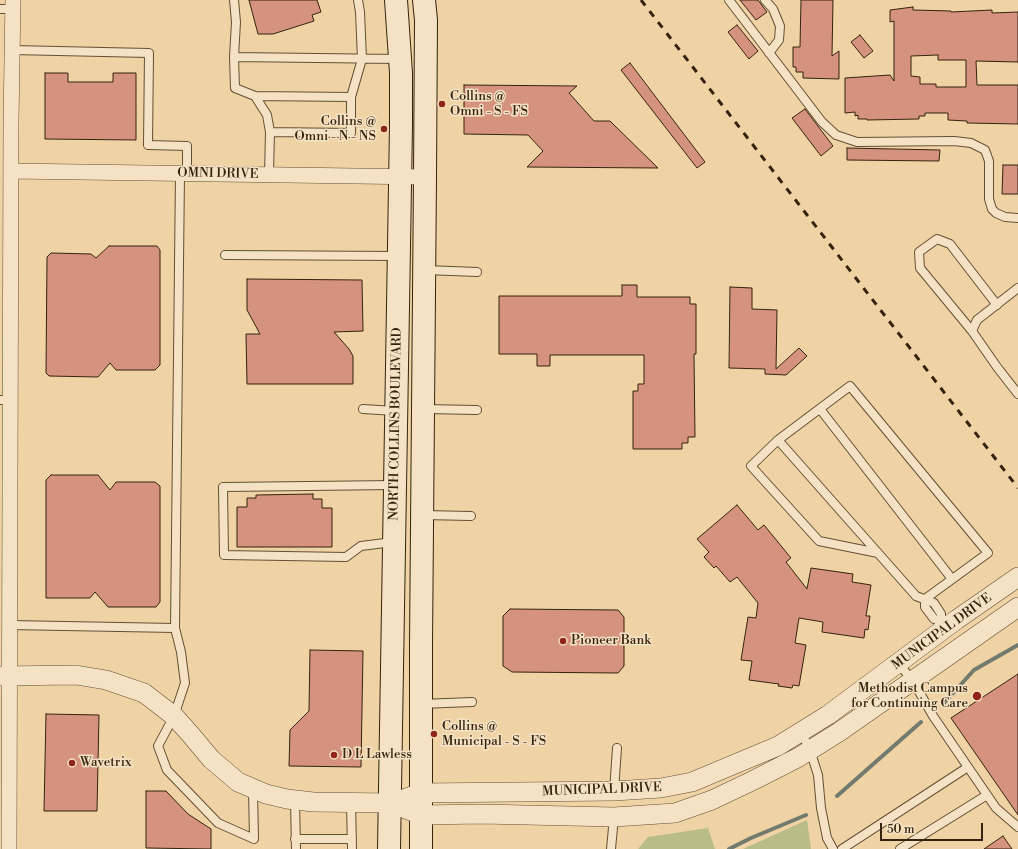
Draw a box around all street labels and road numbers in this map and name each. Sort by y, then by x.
street label: OMNI DRIVE [177,165,259,183]
street label: NORTH COLLINS BOULEVARD [387,327,405,521]
street label: MUNICIPAL DRIVE [889,591,995,673]
street label: MUNICIPAL DRIVE [542,780,662,800]

